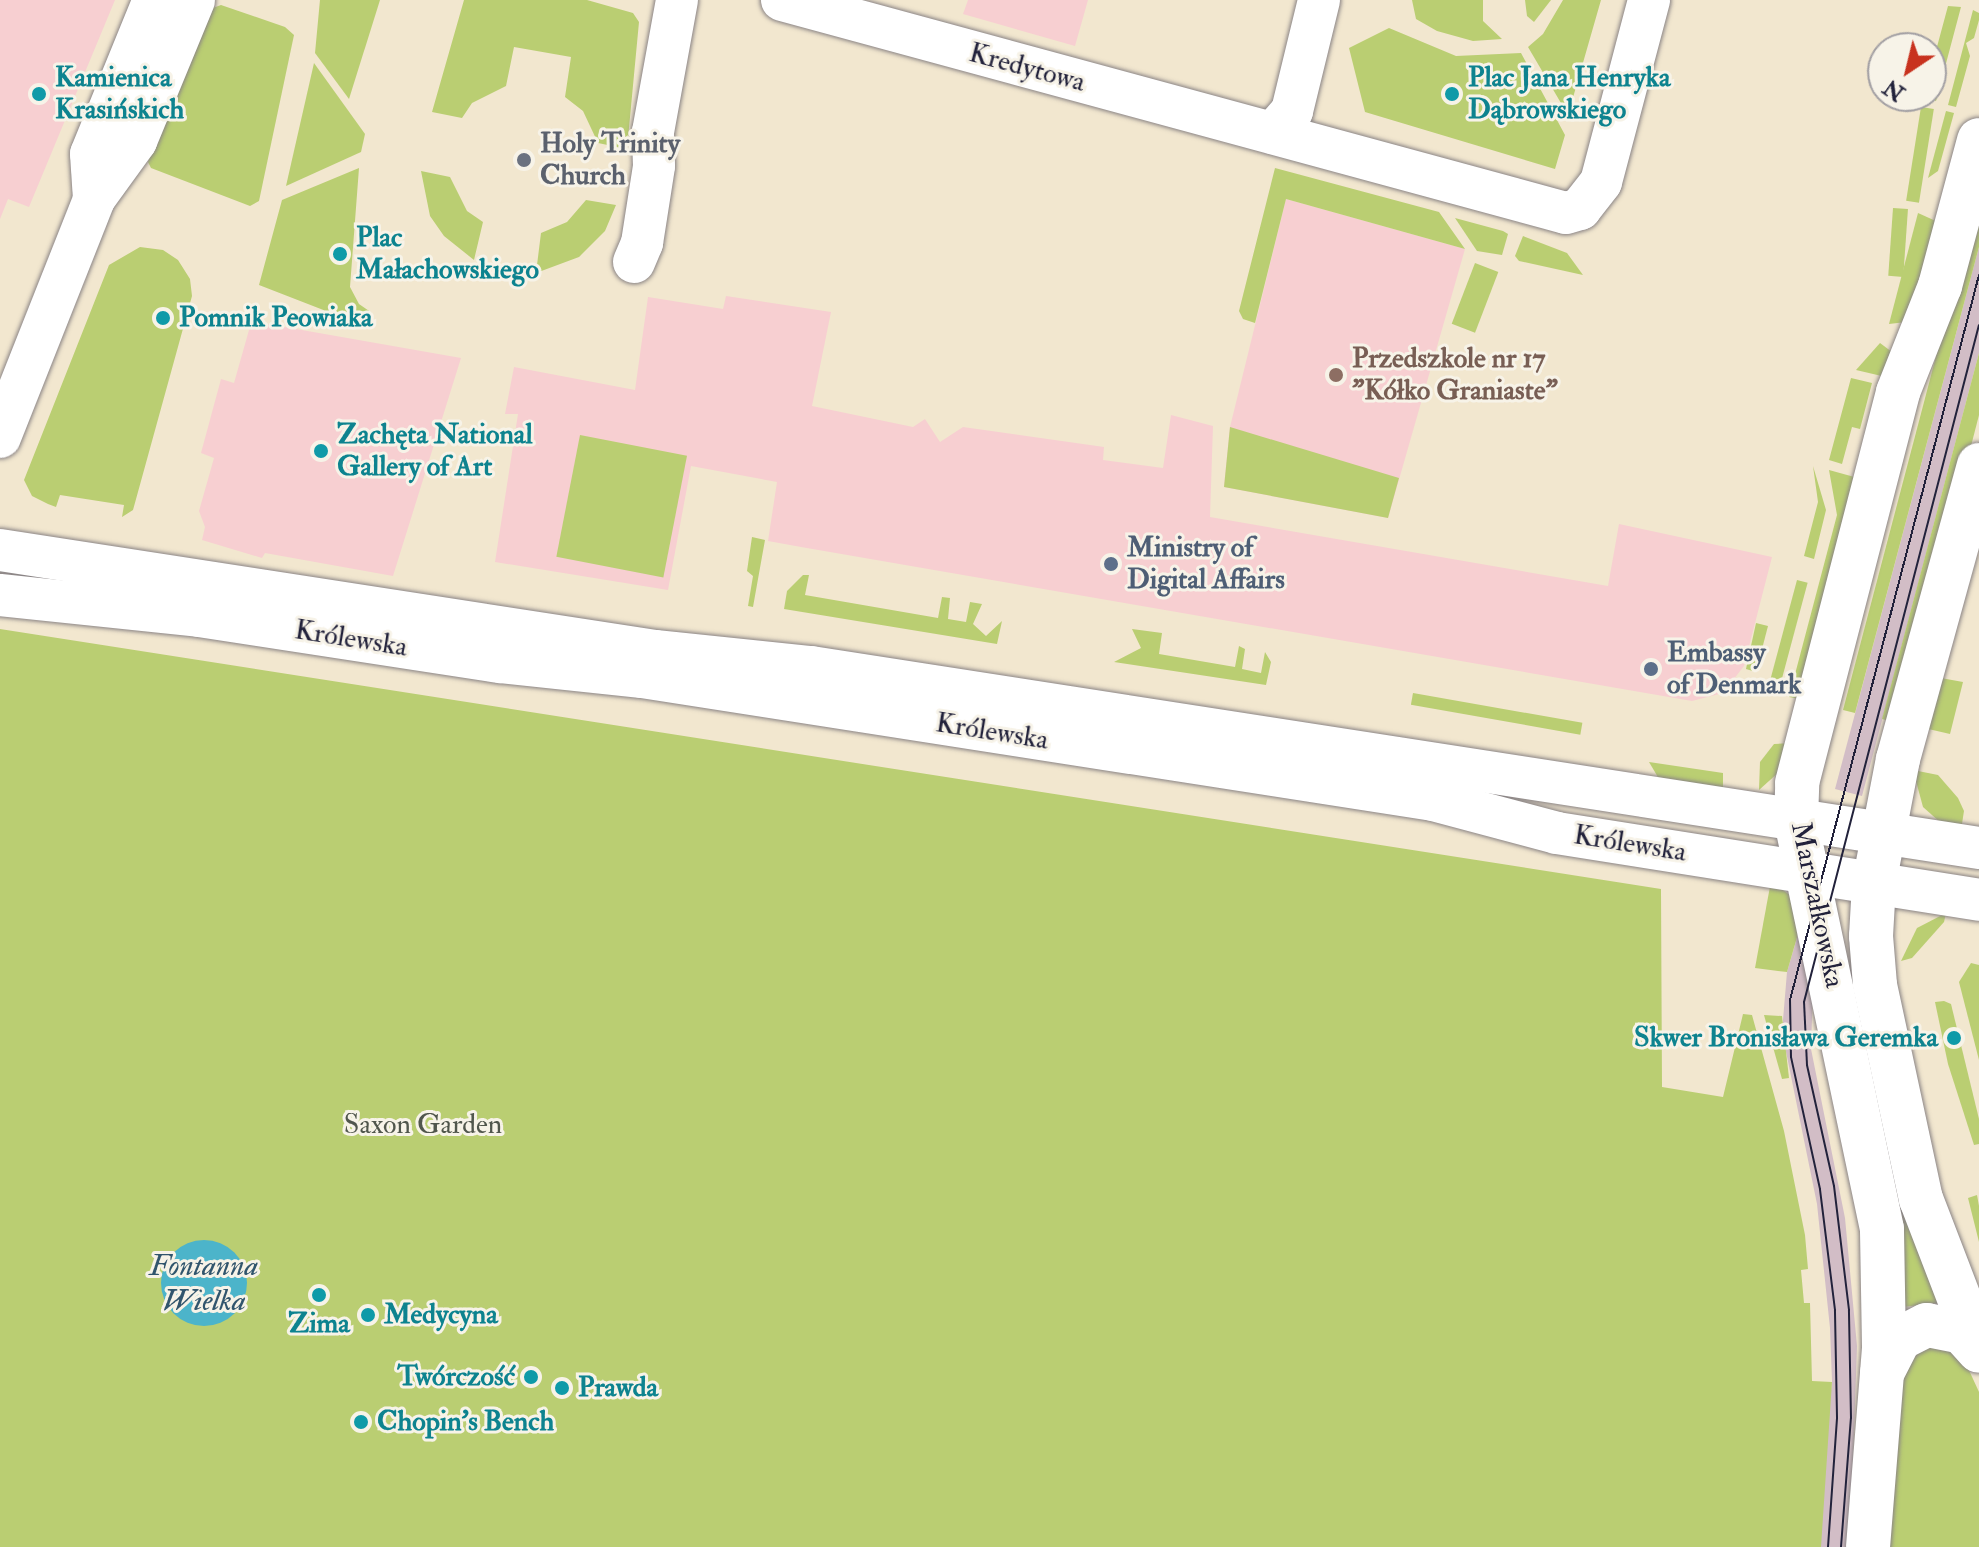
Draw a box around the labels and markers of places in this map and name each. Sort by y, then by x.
place label: Kamienica Krasińskich [55,61,184,127]
place label: Plac Jana Henryka Dąbrowskiego [1468,61,1671,127]
marker: Kamienica Krasińskich [30,85,48,103]
marker: Plac Jana Henryka Dąbrowskiego [1443,85,1461,103]
place label: Holy Trinity Church [540,127,680,193]
marker: Holy Trinity Church [515,151,533,169]
place label: Plac Małachowskiego [356,221,539,287]
marker: Plac Małachowskiego [331,245,349,263]
place label: Pomnik Peowiaka [179,301,373,335]
marker: Pomnik Peowiaka [154,309,172,327]
place label: Przedszkole nr 17 "Kółko Graniaste" [1352,342,1558,408]
marker: Przedszkole nr 17 "Kółko Graniaste" [1327,366,1345,384]
place label: Zachęta National Gallery of Art [337,418,533,484]
marker: Zachęta National Gallery of Art [312,442,330,460]
place label: Ministry of Digital Affairs [1127,531,1285,597]
marker: Ministry of Digital Affairs [1102,555,1120,573]
place label: Embassy of Denmark [1667,636,1801,702]
marker: Embassy of Denmark [1642,660,1660,678]
place label: Skwer Bronisława Geremka [1634,1021,1938,1055]
marker: Skwer Bronisława Geremka [1945,1029,1963,1047]
marker: Zima [310,1286,328,1304]
place label: Medycyna [384,1298,498,1332]
marker: Medycyna [359,1306,377,1324]
place label: Zima [288,1307,350,1341]
place label: Twórczość [397,1360,515,1394]
marker: Twórczość [522,1368,540,1386]
place label: Prawda [578,1371,658,1405]
marker: Prawda [553,1379,571,1397]
place label: Chopin's Bench [377,1405,554,1439]
marker: Chopin's Bench [352,1413,370,1431]

